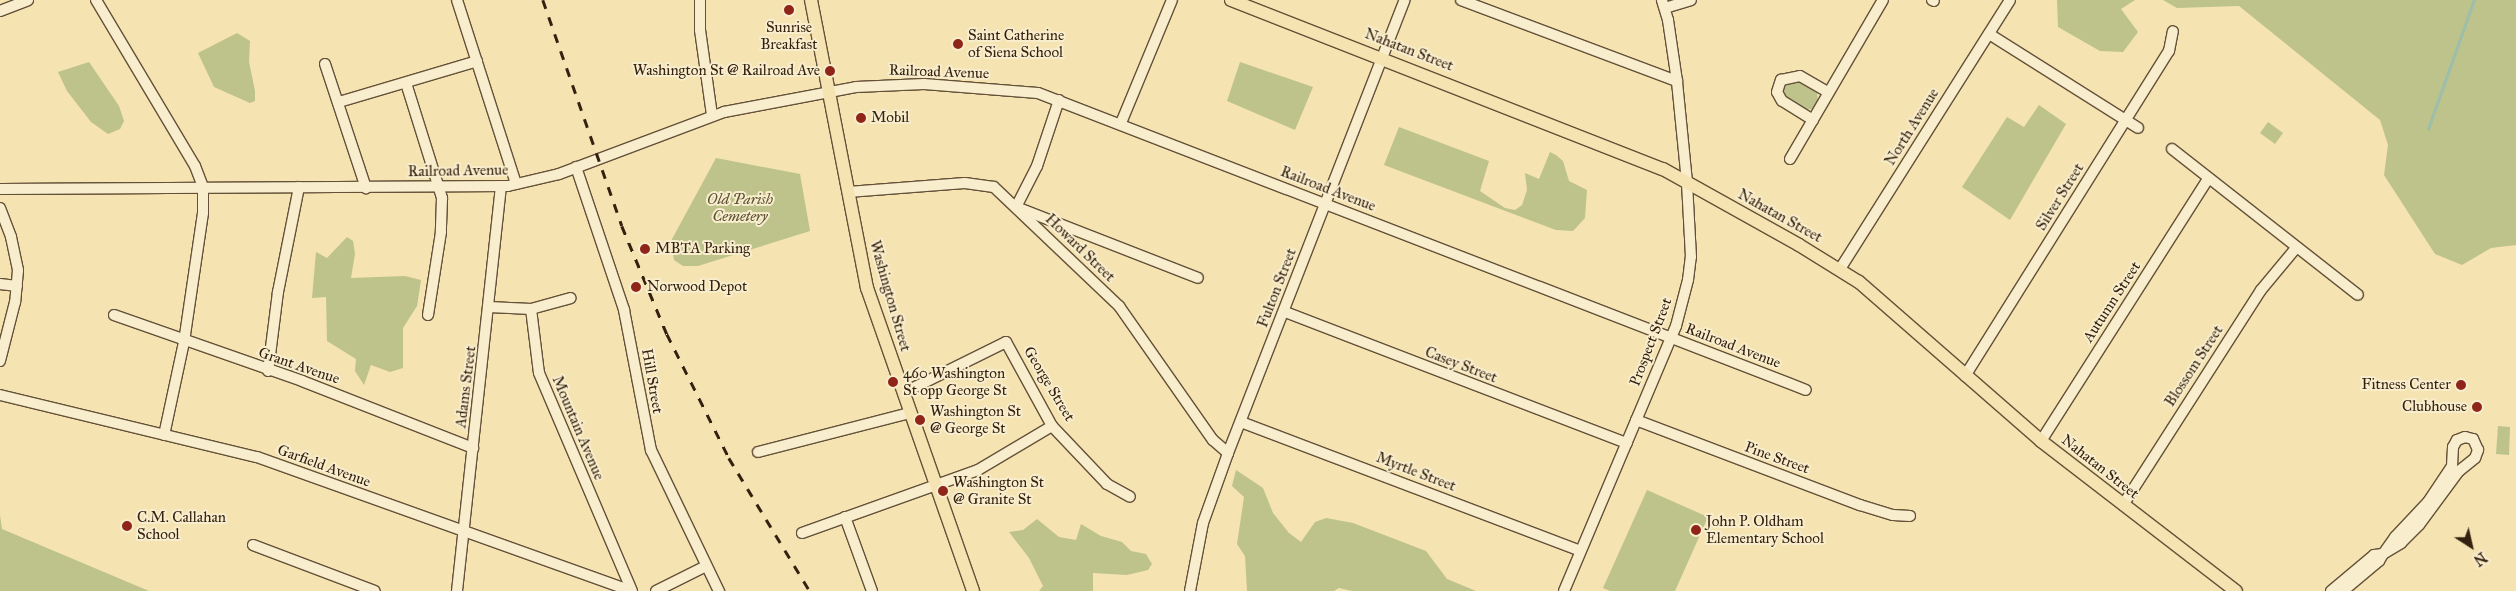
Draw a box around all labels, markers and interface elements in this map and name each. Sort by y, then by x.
marker: Sunrise Breakfast [783,4,795,16]
place label: Sunrise Breakfast [760,18,818,53]
street label: Nahatan Street [1362,25,1456,75]
place label: Saint Catherine of Siena School [968,26,1064,61]
marker: Saint Catherine of Siena School [952,38,964,50]
street label: Railroad Avenue [889,61,989,83]
place label: Washington St @ Railroad Ave [633,62,820,80]
marker: Washington St @ Railroad Ave [824,65,836,77]
street label: North Avenue [1881,85,1943,169]
place label: Mobil [871,109,909,127]
marker: Mobil [855,112,867,124]
street label: Silver Street [2032,160,2088,234]
street label: Railroad Avenue [408,161,508,181]
street label: Railroad Avenue [1278,163,1378,215]
street label: Nahatan Street [1735,185,1825,247]
park label: Old Parish Cemetery [707,190,773,225]
street label: Howard Street [1041,210,1119,286]
street label: Washington Street [866,238,914,354]
place label: MBTA Parking [655,240,750,258]
marker: MBTA Parking [639,243,651,255]
street label: Fulton Street [1254,246,1300,330]
street label: Autumn Street [2079,258,2145,346]
place label: Norwood Depot [647,278,747,296]
marker: Norwood Depot [629,280,643,294]
street label: Prospect Street [1626,295,1676,389]
street label: Railroad Avenue [1683,320,1783,372]
street label: Blossom Street [2161,322,2227,410]
street label: George Street [1020,343,1078,425]
street label: Casey Street [1422,343,1500,387]
street label: Grant Avenue [256,344,342,388]
street label: Adams Street [452,345,480,429]
street label: Hill Street [637,347,667,415]
place label: 460 Washington St opp George St [903,364,1007,399]
street label: Mountain Avenue [548,373,608,483]
marker: 460 Washington St opp George St [887,376,899,388]
place label: Fitness Center [2362,376,2451,394]
marker: Fitness Center [2455,379,2467,391]
place label: Clubhouse [2402,398,2467,416]
marker: Clubhouse [2471,401,2483,413]
place label: Washington St @ George St [930,402,1021,437]
marker: Washington St @ George St [914,414,926,426]
street label: Nahatan Street [2058,431,2142,503]
street label: Pine Street [1742,438,1812,478]
street label: Garfield Avenue [275,441,373,491]
street label: Myrtle Street [1374,449,1458,495]
place label: Washington St @ Granite St [953,473,1044,508]
marker: Washington St @ Granite St [937,485,949,497]
place label: C.M. Callahan School [137,508,226,543]
place label: John P. Oldham Elementary School [1706,512,1824,547]
marker: C.M. Callahan School [121,520,133,532]
north arrow [2446,521,2496,571]
marker: John P. Oldham Elementary School [1690,524,1702,536]
text: N [2470,548,2490,569]

